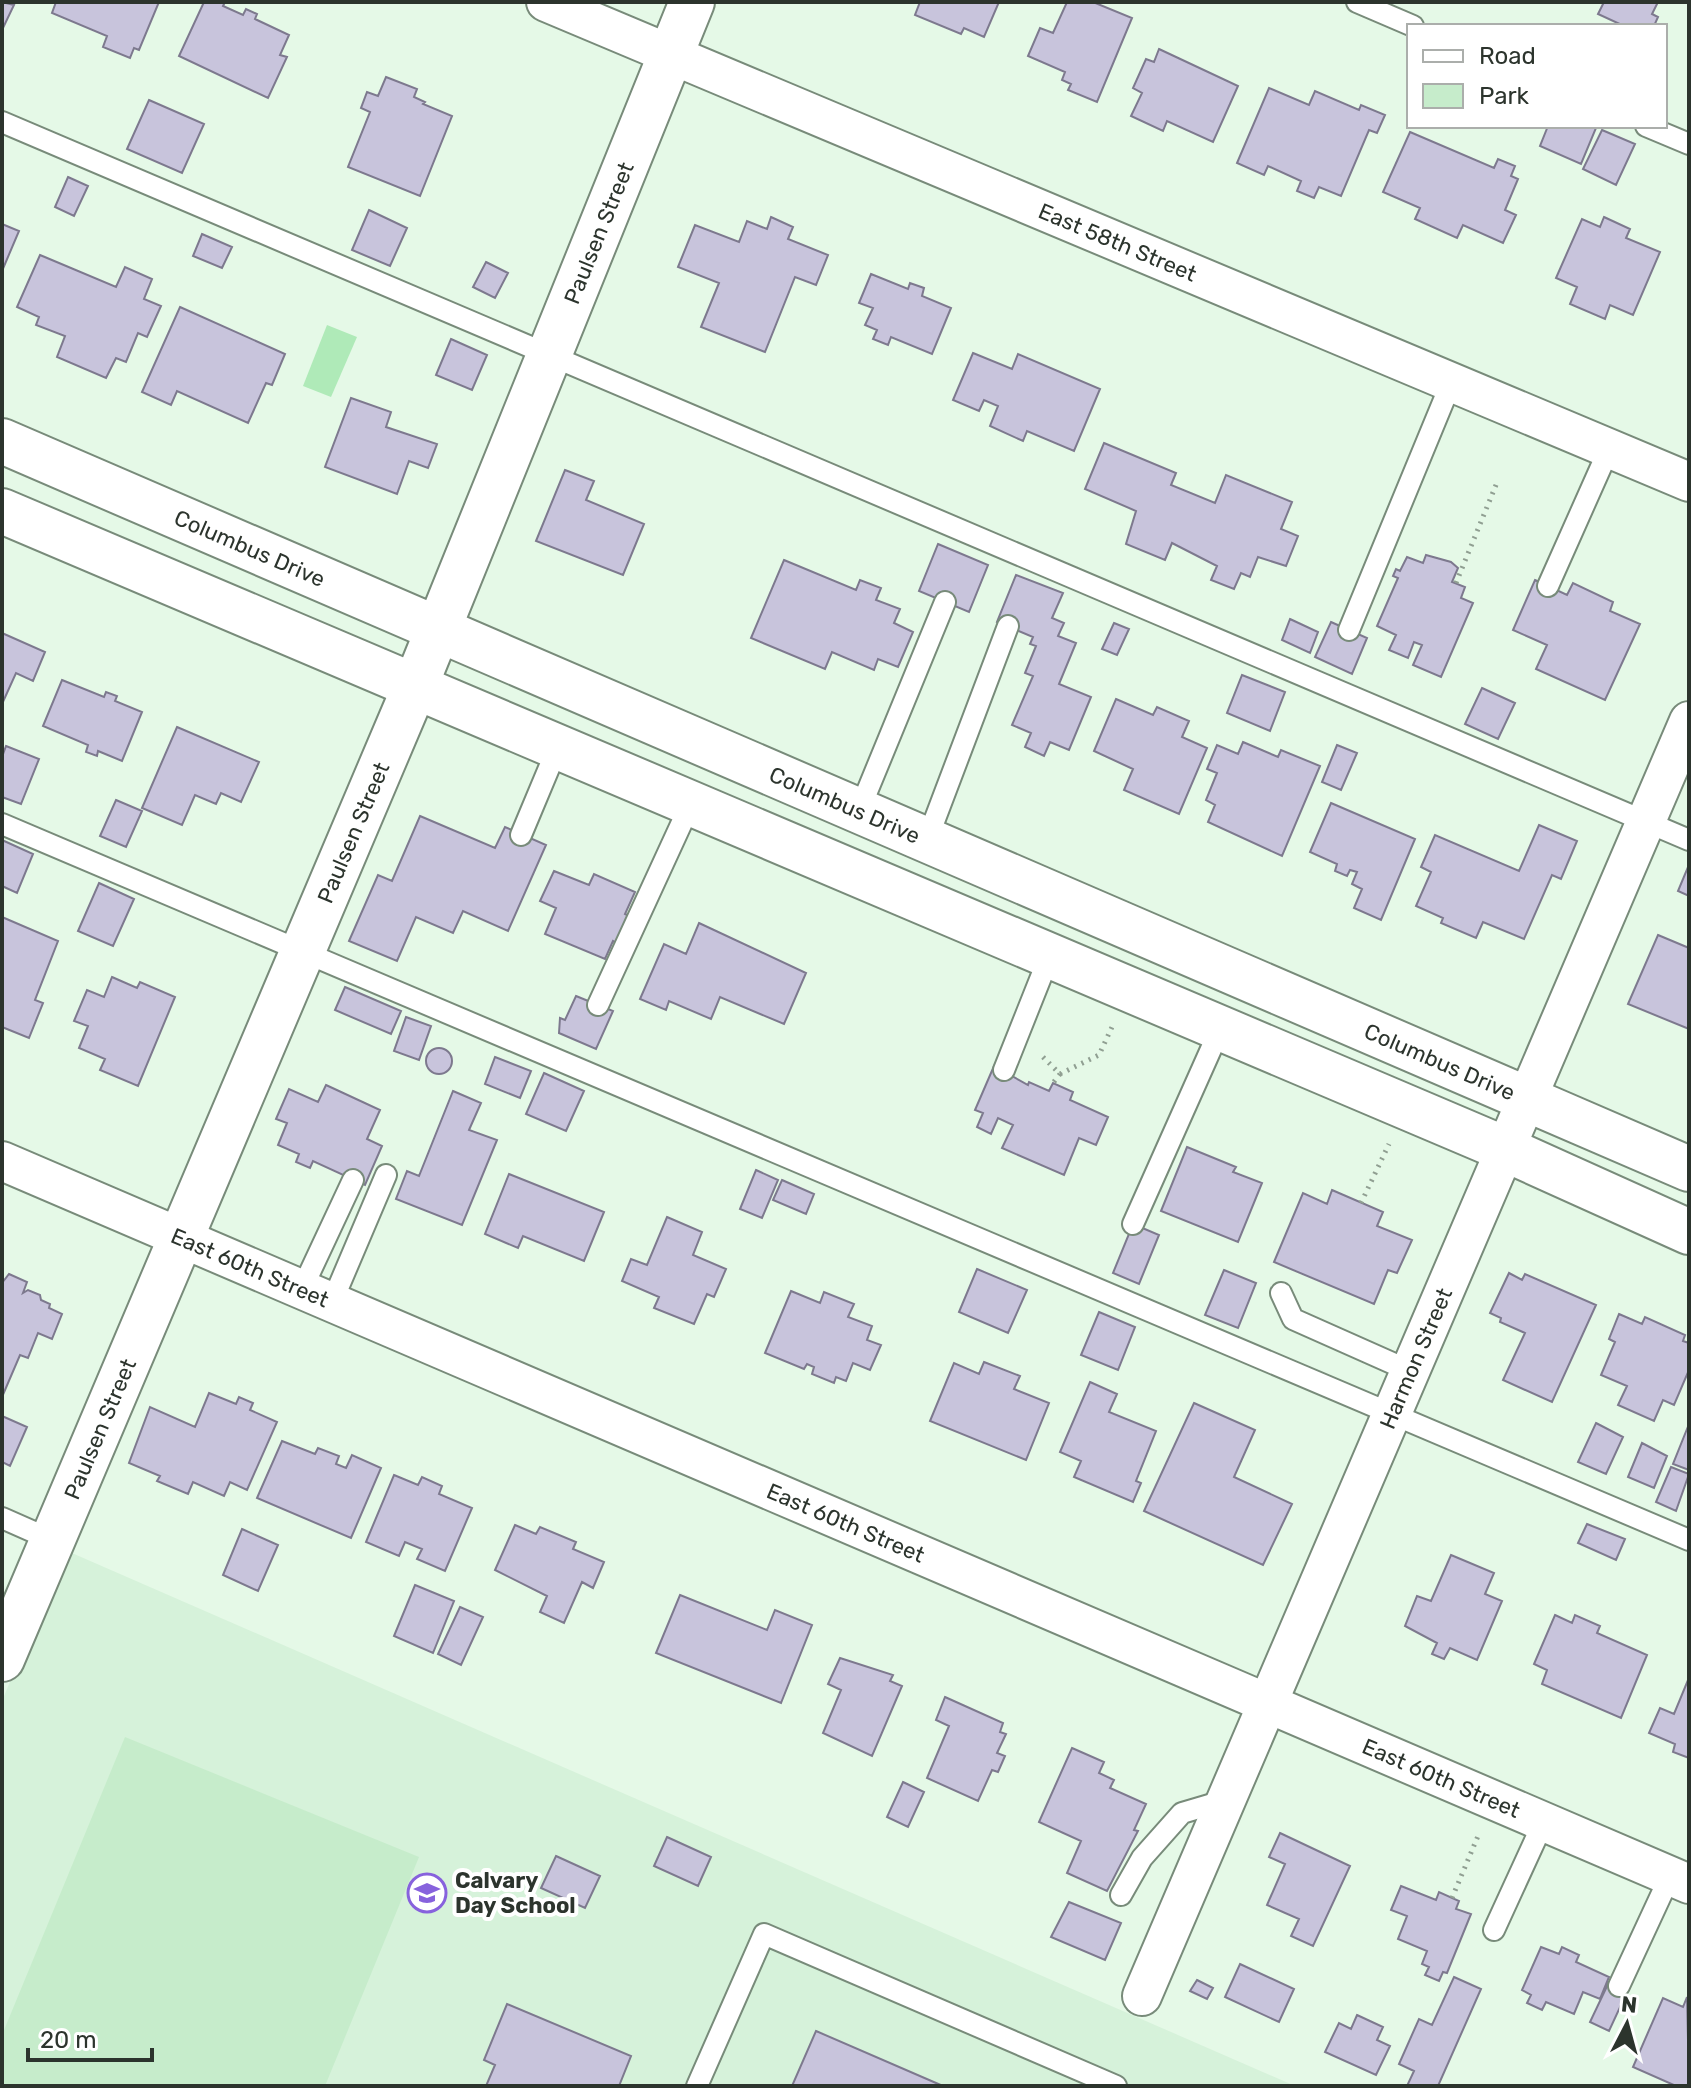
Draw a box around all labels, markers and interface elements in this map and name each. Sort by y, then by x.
legend [1407,24,1667,128]
text: Road [1479,42,1536,70]
text: Park [1479,82,1530,110]
street label: Paulsen Street [558,158,640,308]
street label: East 58th Street [1035,197,1201,287]
street label: Columbus Drive [170,504,329,592]
street label: Paulsen Street [311,758,395,907]
street label: Columbus Drive [765,760,924,849]
street label: Columbus Drive [1360,1017,1519,1106]
street label: East 60th Street [167,1222,334,1313]
street label: Harmon Street [1373,1283,1458,1433]
street label: Paulsen Street [58,1354,142,1503]
street label: East 60th Street [763,1477,929,1568]
street label: East 60th Street [1358,1732,1525,1824]
place label: Calvary Day School [455,1867,576,1919]
school or university icon: Calvary Day School [406,1872,448,1914]
north arrow [1587,1984,1667,2064]
text: N [1620,1990,1638,2019]
scale bar [28,2012,152,2062]
text: 20 m [40,2026,97,2054]

